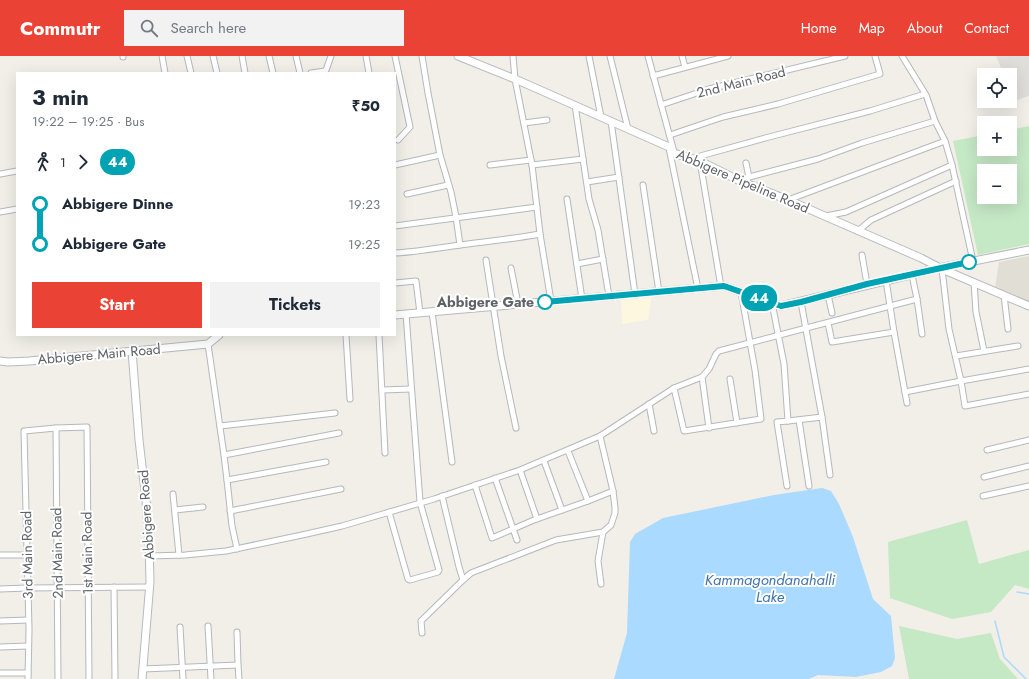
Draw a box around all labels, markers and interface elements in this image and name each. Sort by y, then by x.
search box [124,10,404,46]
text: Commutr [20,15,100,42]
icon: search [138,17,160,39]
text: Search here [170,17,246,39]
text: Home [801,18,837,38]
text: Map [859,18,885,38]
text: About [907,18,942,38]
text: Contact [964,18,1009,38]
street label: 2nd Main Road [694,61,788,103]
map controls [977,68,1017,204]
button: locate [977,68,1017,108]
text: 3 min [32,81,89,113]
text: ₹50 [352,95,380,117]
text: 19:22 – 19:25 · Bus [32,112,144,131]
button: + [977,116,1017,156]
street label: Abbigere Pipeline Road [674,144,812,218]
icon: walk [32,151,54,173]
icon: forward [72,151,94,173]
text: 44 [108,152,127,172]
text: 1 [60,153,66,172]
button: − [977,164,1017,204]
text: Abbigere Dinne [62,193,173,215]
text: 19:23 [348,195,380,214]
text: Abbigere Gate [62,233,166,255]
text: 19:25 [348,235,380,254]
unlabelled marker [961,254,977,270]
button: Start [32,282,202,328]
button: Tickets [210,282,380,328]
line badge: 44 [741,285,777,311]
text: 44 [749,288,769,308]
place label: Abbigere Gate [436,292,534,312]
marker: Abbigere Gate [537,294,553,310]
street label: Abbigere Main Road [37,339,161,369]
street label: Abbigere Road [133,469,159,561]
street label: 2nd Main Road [46,507,68,599]
street label: 3rd Main Road [16,511,38,599]
street label: 1st Main Road [76,511,98,595]
water label: Kammagondanahalli Lake [705,569,835,608]

